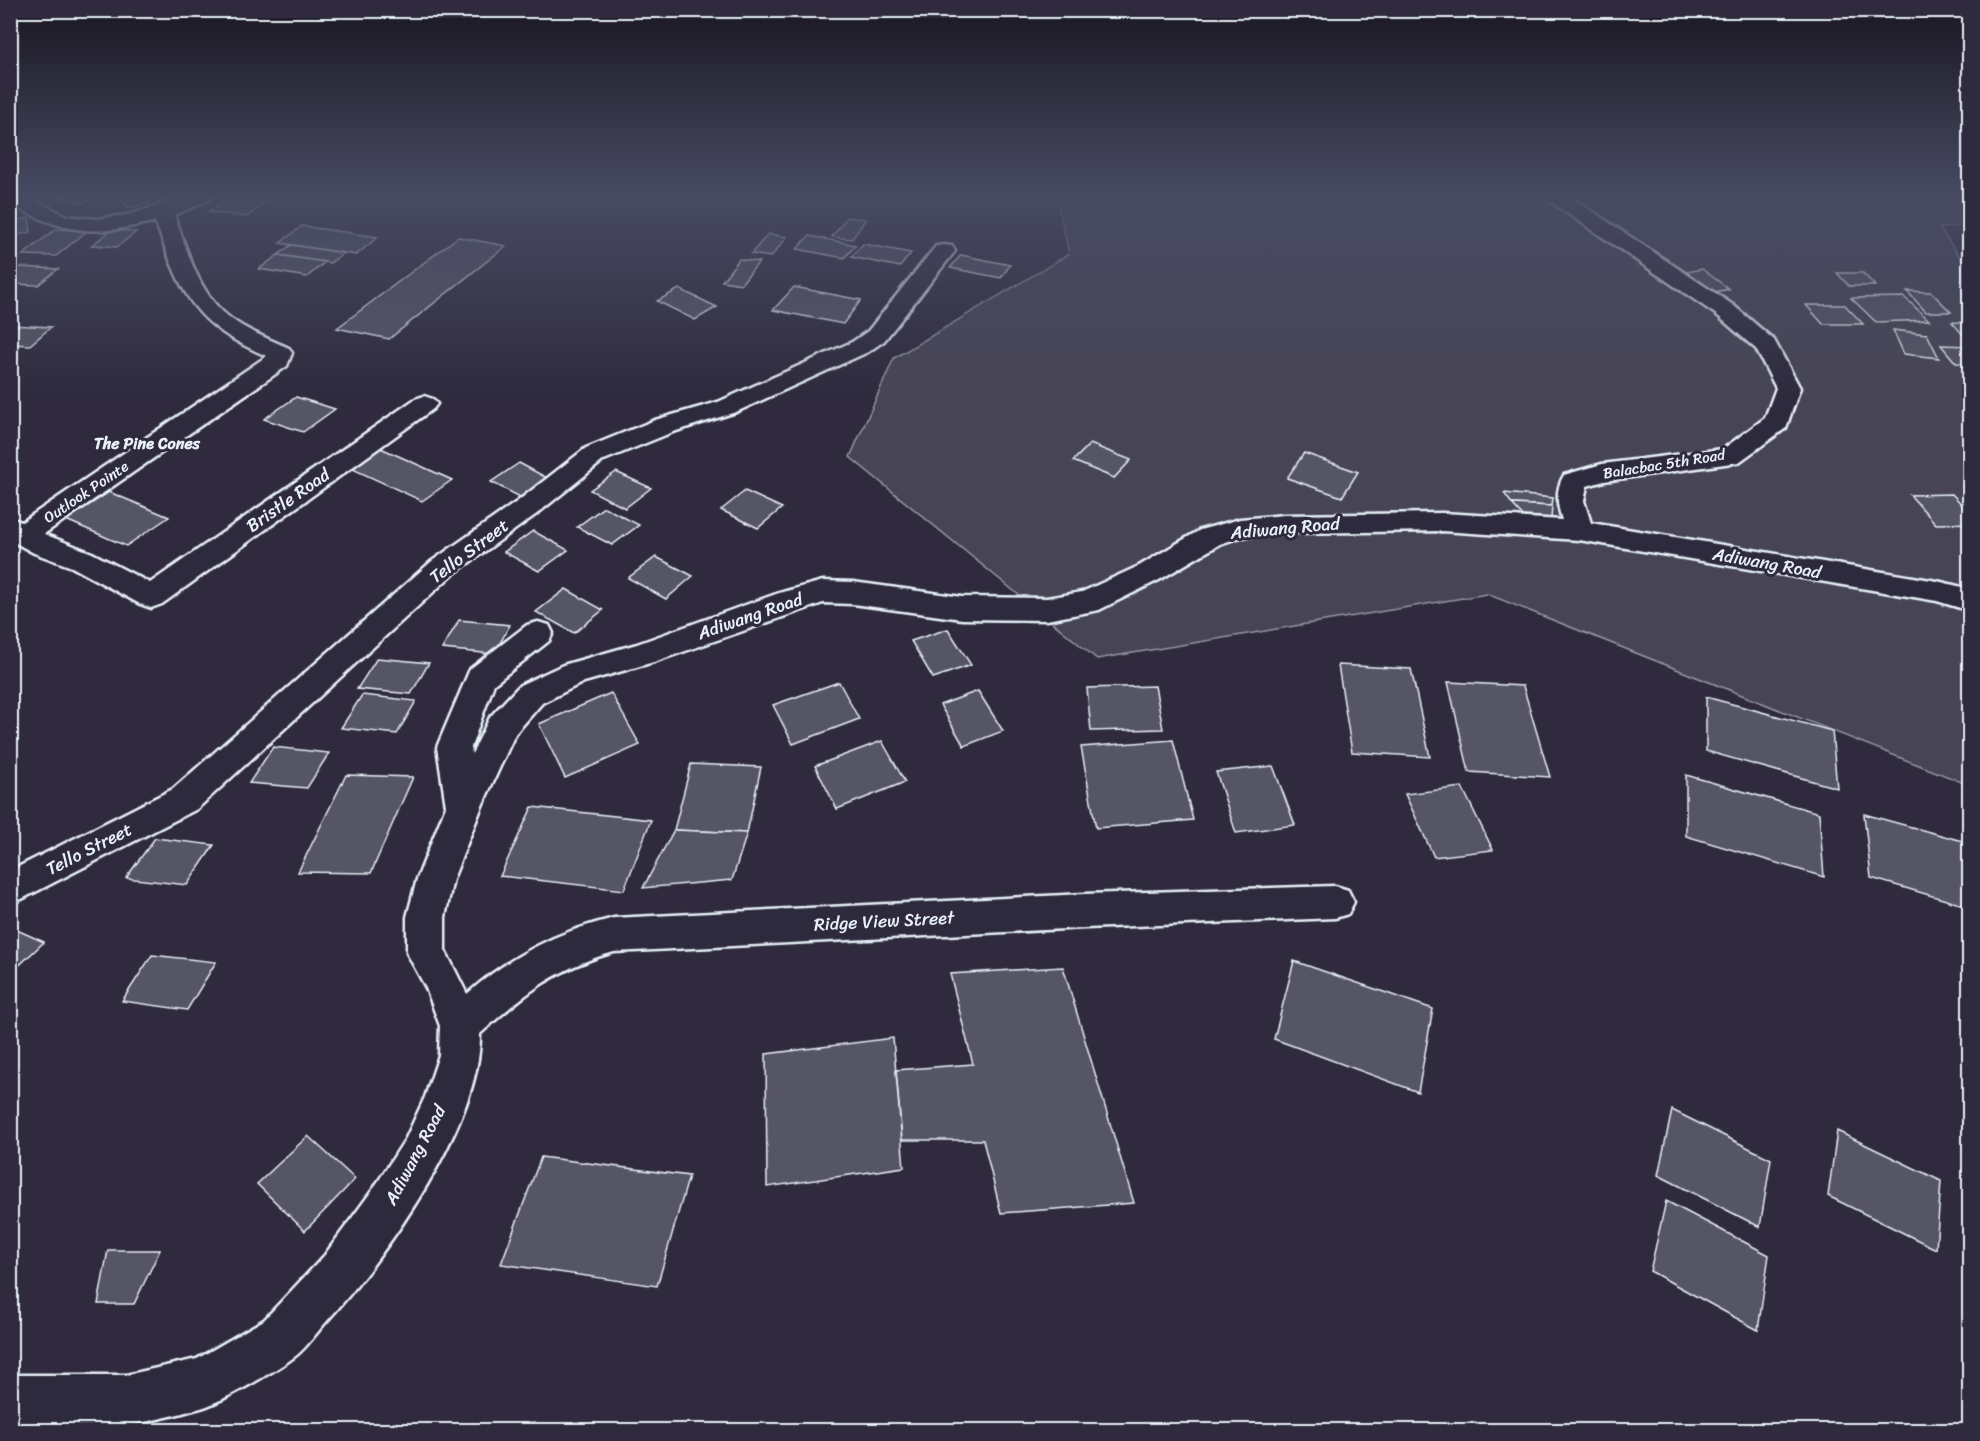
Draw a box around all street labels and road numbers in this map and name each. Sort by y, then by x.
street label: Balacbac 5th Road [1601,441,1728,486]
street label: Outlook Pointe [38,454,134,530]
street label: Bristle Road [239,458,338,541]
street label: Adiwang Road [1228,507,1343,549]
street label: Tello Street [422,510,516,592]
street label: Adiwang Road [1709,538,1825,589]
street label: Adiwang Road [692,583,808,649]
street label: Tello Street [40,813,138,884]
street label: Ridge View Street [813,901,956,941]
street label: Adiwang Road [375,1098,456,1212]

